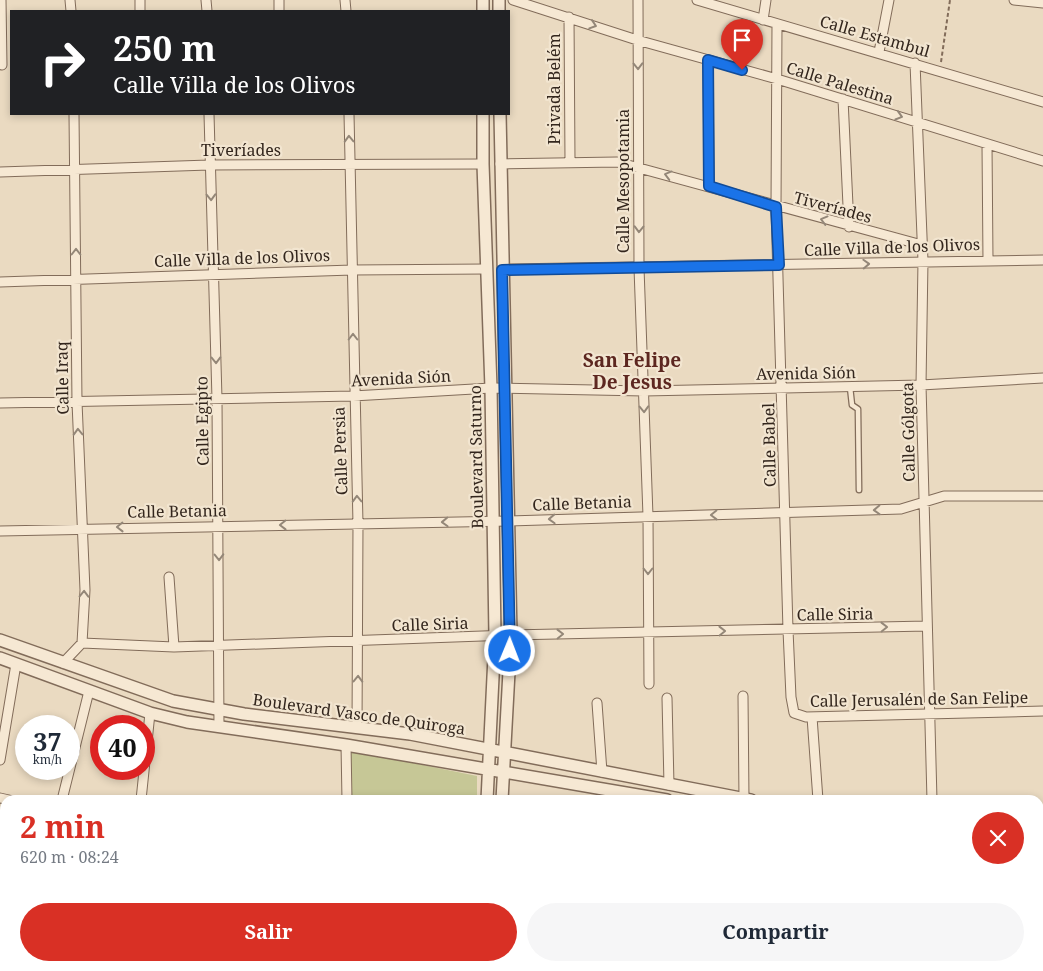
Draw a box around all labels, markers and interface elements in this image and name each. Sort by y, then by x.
street label: Calle Estambul [817,10,933,62]
one-way arrow [588,19,596,29]
pin [721,19,763,70]
text: 250 m [113,24,216,71]
icon: arrive [728,26,756,54]
icon: right [30,30,95,95]
street label: Privada Belém [543,33,565,145]
street label: Calle Palestina [784,56,896,110]
one-way arrow [632,62,643,70]
text: Calle Villa de los Olivos [113,69,355,99]
street label: Calle Mesopotamia [612,109,634,253]
one-way arrow [895,111,903,121]
one-way arrow [344,135,355,143]
street label: Tiveríades [201,139,281,161]
one-way arrow [664,170,673,181]
street label: Tiveríades [792,186,874,228]
one-way arrow [205,194,216,202]
one-way arrow [821,216,829,226]
one-way arrow [634,225,644,233]
street label: Calle Villa de los Olivos [804,233,980,261]
street label: Calle Villa de los Olivos [154,244,330,272]
one-way arrow [71,247,81,255]
one-way arrow [862,259,870,269]
one-way arrow [348,332,358,340]
street label: Calle Iraq [50,341,74,415]
district label: San Felipe De Jesus [583,347,681,395]
one-way arrow [211,356,221,364]
street label: Avenida Sión [756,361,856,385]
street label: Avenida Sión [351,364,451,392]
street label: Calle Egipto [190,376,214,466]
street label: Calle Gólgota [896,382,920,482]
street label: Boulevard Saturno [464,385,488,529]
street label: Calle Babel [757,403,781,487]
one-way arrow [639,405,650,413]
street label: Calle Persia [327,406,353,496]
one-way arrow [72,427,83,435]
street label: Calle Betania [532,490,632,516]
one-way arrow [351,495,362,503]
street label: Calle Betania [127,499,227,523]
one-way arrow [872,505,880,515]
one-way arrow [710,509,718,520]
one-way arrow [548,514,556,525]
one-way arrow [441,517,448,527]
one-way arrow [278,520,286,530]
one-way arrow [116,522,124,532]
one-way arrow [214,554,224,562]
one-way arrow [643,568,653,575]
one-way arrow [79,590,89,598]
street label: Calle Siria [796,602,874,626]
street label: Calle Siria [391,612,469,636]
one-way arrow [881,622,889,633]
position arrow [483,624,535,676]
one-way arrow [718,626,726,636]
one-way arrow [556,629,564,639]
one-way arrow [353,675,363,682]
street label: Calle Jerusalén de San Felipe [810,686,1028,712]
street label: Boulevard Vasco de Quiroga [251,688,467,740]
speed limit sign: 40 [90,715,155,780]
text: 37 [33,724,62,758]
text: km/h [33,751,62,768]
text: 2 min [20,806,105,847]
button: close [972,812,1024,864]
text: 620 m · 08:24 [20,846,119,868]
button: Salir [20,903,517,961]
button: Compartir [527,903,1024,961]

